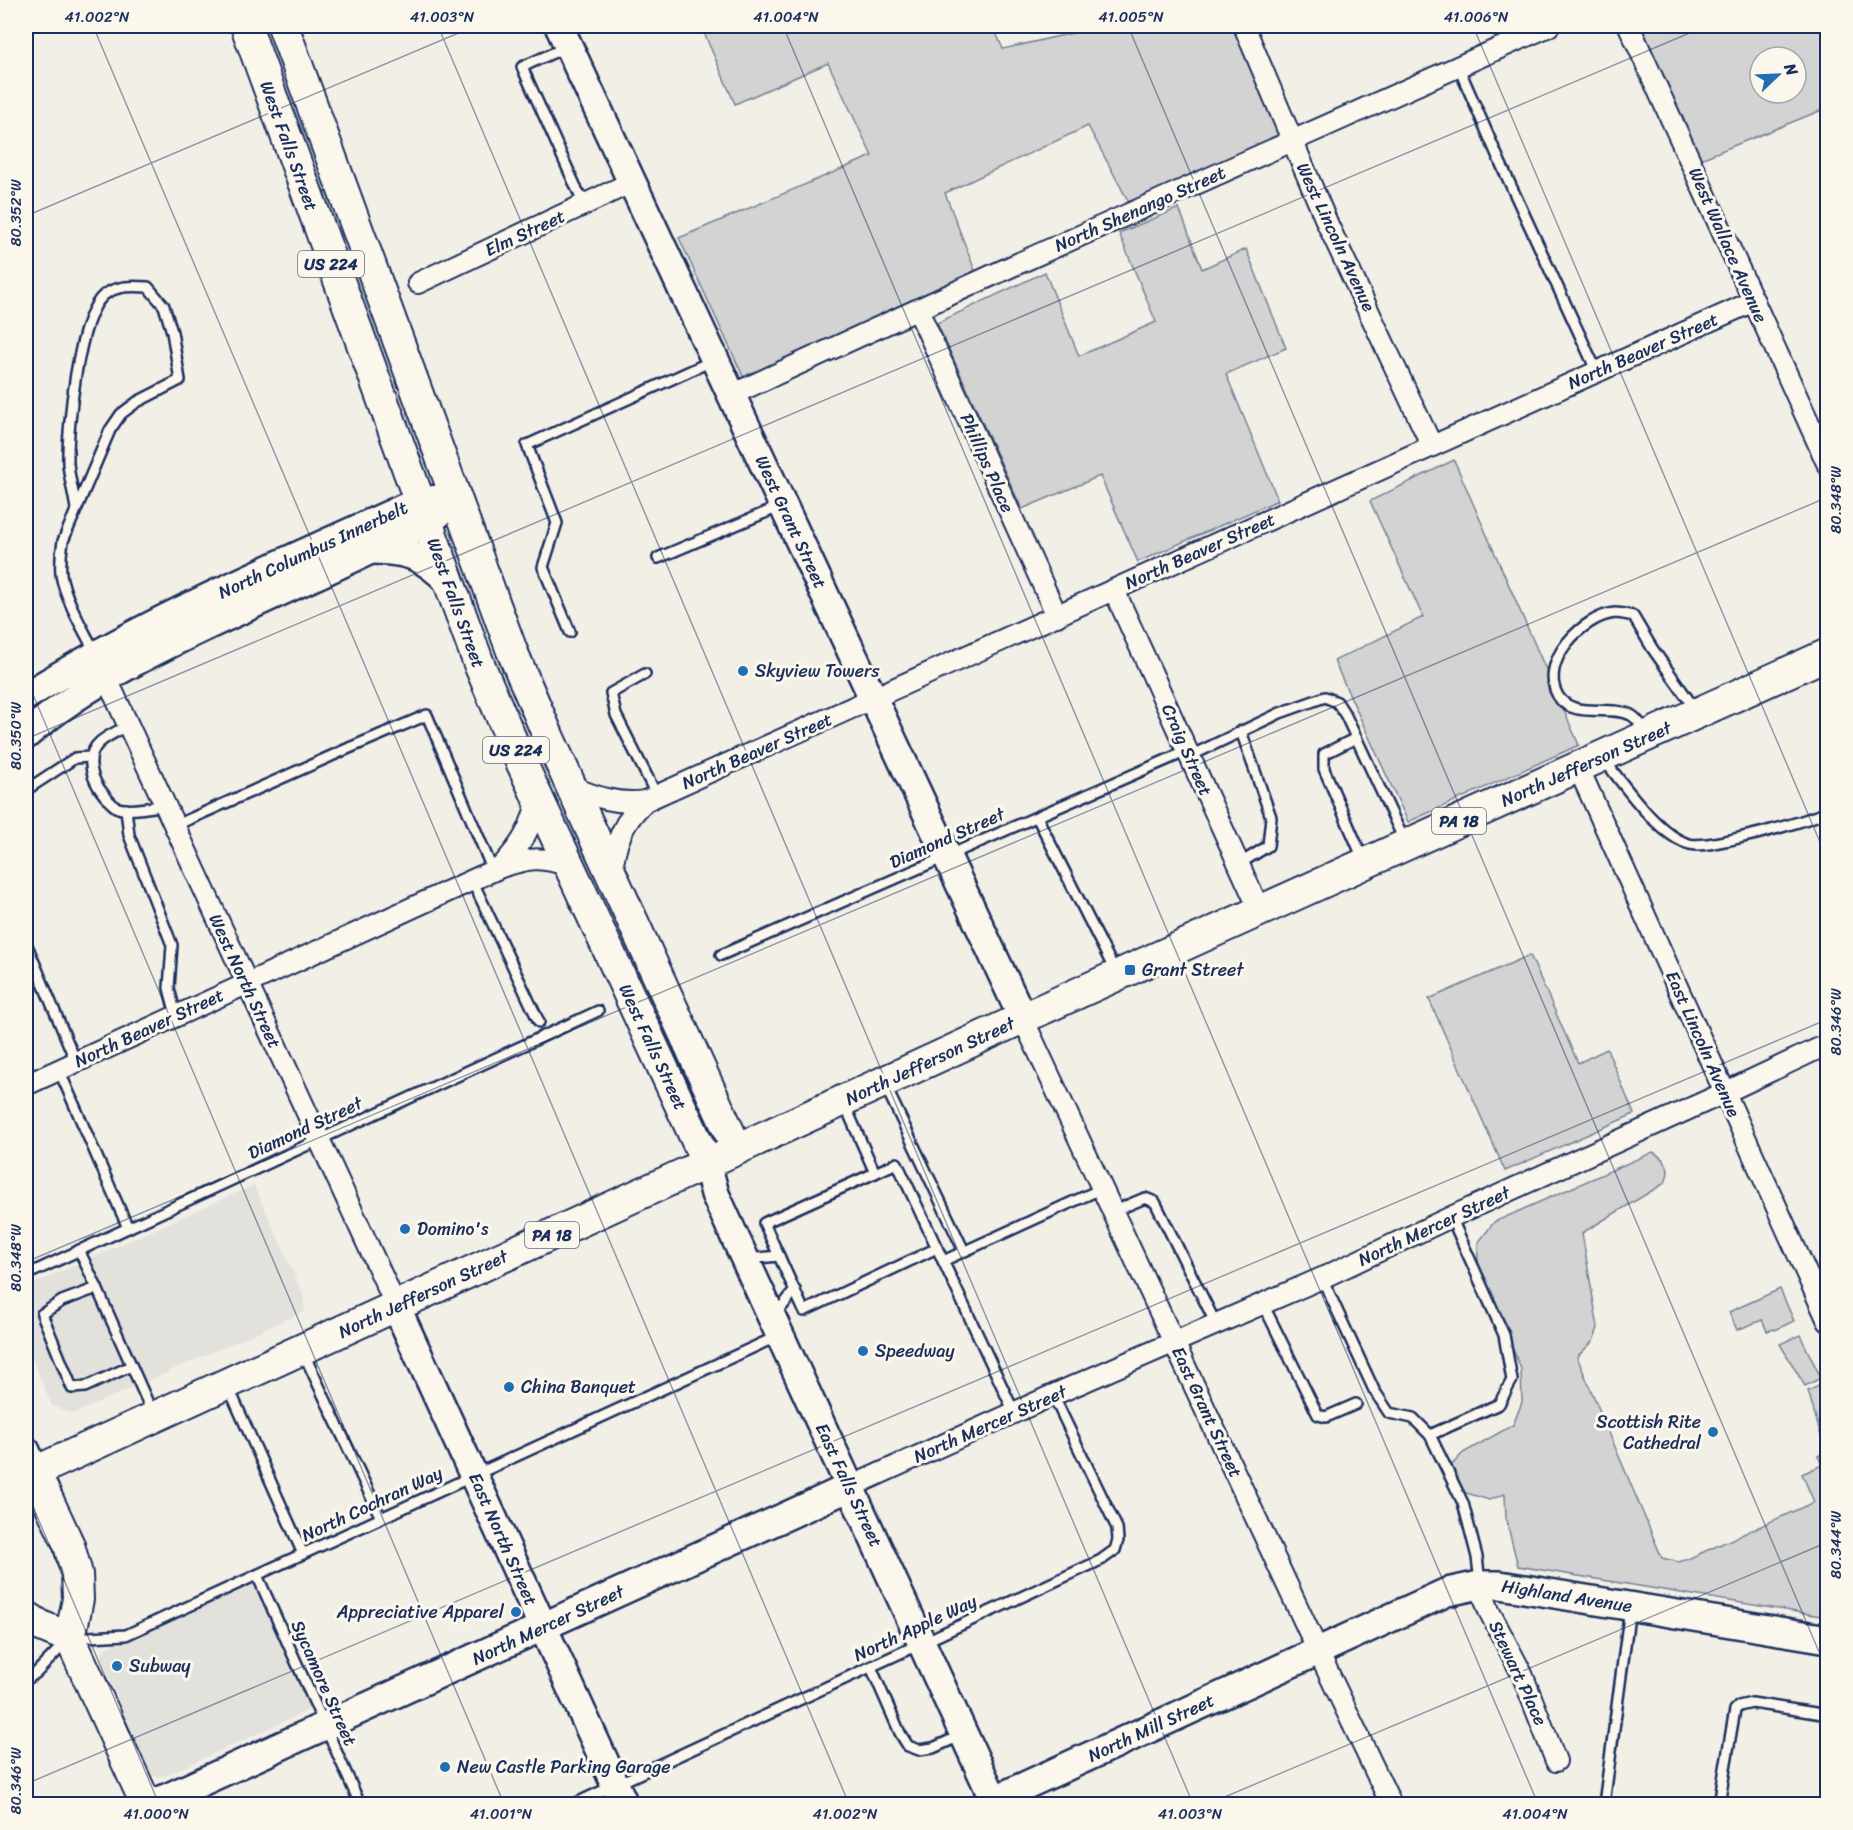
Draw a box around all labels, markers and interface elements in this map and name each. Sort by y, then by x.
text: 41.002°N [65,4,130,30]
text: 41.003°N [410,4,475,30]
text: 41.004°N [753,4,819,30]
text: 41.005°N [1098,4,1164,30]
text: 41.006°N [1444,4,1509,30]
north arrow [1748,45,1808,105]
text: N [1775,58,1807,81]
street label: West Falls Street [251,76,327,216]
street label: North Shenango Street [1049,157,1231,261]
street label: West Lincoln Avenue [1287,157,1385,317]
street label: West Wallace Avenue [1679,162,1777,328]
text: 80.352°W [3,179,29,247]
street label: Elm Street [479,200,571,266]
road number: US 224 [298,251,364,277]
street label: North Beaver Street [1562,303,1724,399]
street label: Phillips Place [951,408,1023,518]
street label: West Grant Street [746,450,836,594]
text: 80.348°W [1823,466,1849,534]
street label: North Columbus Innerbelt [213,492,414,608]
street label: North Beaver Street [1119,503,1281,599]
street label: West Falls Street [418,533,494,673]
place label: Skyview Towers [755,655,880,687]
marker: Skyview Towers [736,664,750,678]
street label: Craig Street [1152,699,1222,801]
text: 80.350°W [3,702,29,770]
street label: North Beaver Street [676,703,838,799]
street label: North Jefferson Street [1495,712,1677,816]
road number: US 224 [483,737,549,763]
street label: Diamond Street [884,798,1011,878]
road number: PA 18 [1432,808,1486,834]
street label: West North Street [200,908,290,1054]
place label: Grant Street [1142,954,1244,986]
marker: Grant Street [1123,963,1137,977]
street label: East Lincoln Avenue [1656,965,1750,1123]
street label: West Falls Street [610,978,696,1116]
street label: North Beaver Street [69,979,229,1077]
text: 80.346°W [1823,988,1849,1056]
street label: North Jefferson Street [840,1007,1021,1114]
street label: Diamond Street [242,1087,368,1169]
street label: North Mercer Street [1352,1176,1516,1275]
place label: Domino's [417,1213,489,1245]
marker: Domino's [398,1222,412,1236]
road number: PA 18 [525,1222,579,1248]
text: 80.348°W [3,1224,29,1292]
street label: North Jefferson Street [333,1240,514,1347]
place label: Speedway [875,1335,955,1367]
street label: East Grant Street [1162,1341,1252,1483]
marker: Speedway [856,1344,870,1358]
place label: China Banquet [521,1371,636,1403]
street label: North Mercer Street [908,1376,1073,1472]
marker: China Banquet [502,1380,516,1394]
place label: Scottish Rite Cathedral [1596,1406,1702,1459]
street label: East Falls Street [806,1417,892,1553]
marker: Scottish Rite Cathedral [1706,1425,1720,1439]
street label: North Cochran Way [296,1457,449,1551]
street label: East North Street [459,1467,547,1611]
text: 80.344°W [1823,1511,1849,1579]
street label: Highland Avenue [1499,1570,1635,1622]
street label: North Mercer Street [466,1575,630,1674]
street label: North Apple Way [848,1585,983,1671]
place label: Appreciative Apparel [336,1596,505,1628]
marker: Appreciative Apparel [509,1605,523,1619]
street label: Sycamore Street [282,1615,366,1751]
street label: Stewart Place [1480,1615,1556,1731]
place label: Subway [129,1650,191,1682]
marker: Subway [110,1659,124,1673]
street label: North Mill Street [1082,1685,1220,1771]
text: 80.346°W [3,1747,29,1815]
place label: New Castle Parking Garage [457,1751,670,1783]
marker: New Castle Parking Garage [438,1760,452,1774]
text: 41.000°N [123,1801,189,1827]
text: 41.001°N [470,1801,533,1827]
text: 41.002°N [813,1801,878,1827]
text: 41.003°N [1158,1801,1223,1827]
text: 41.004°N [1502,1801,1568,1827]

